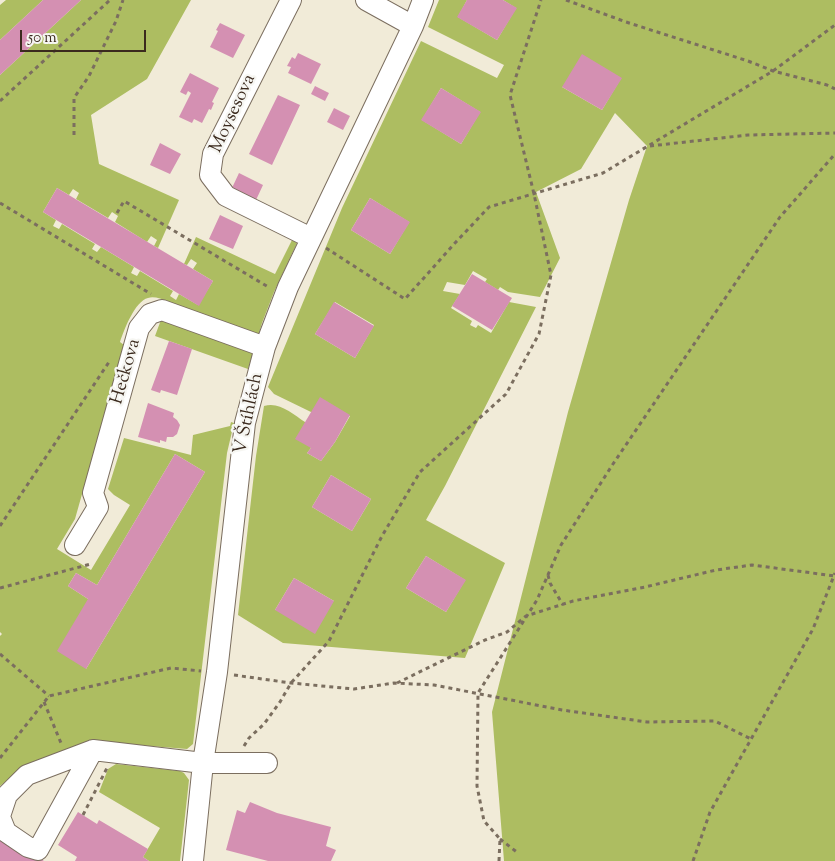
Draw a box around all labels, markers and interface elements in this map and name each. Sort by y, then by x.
scale bar [22,20,149,52]
text: 50 m [28,28,57,49]
street label: Moysesova [206,71,262,157]
street label: Hečkova [107,337,147,407]
street label: V Štíhlách [231,371,269,457]

